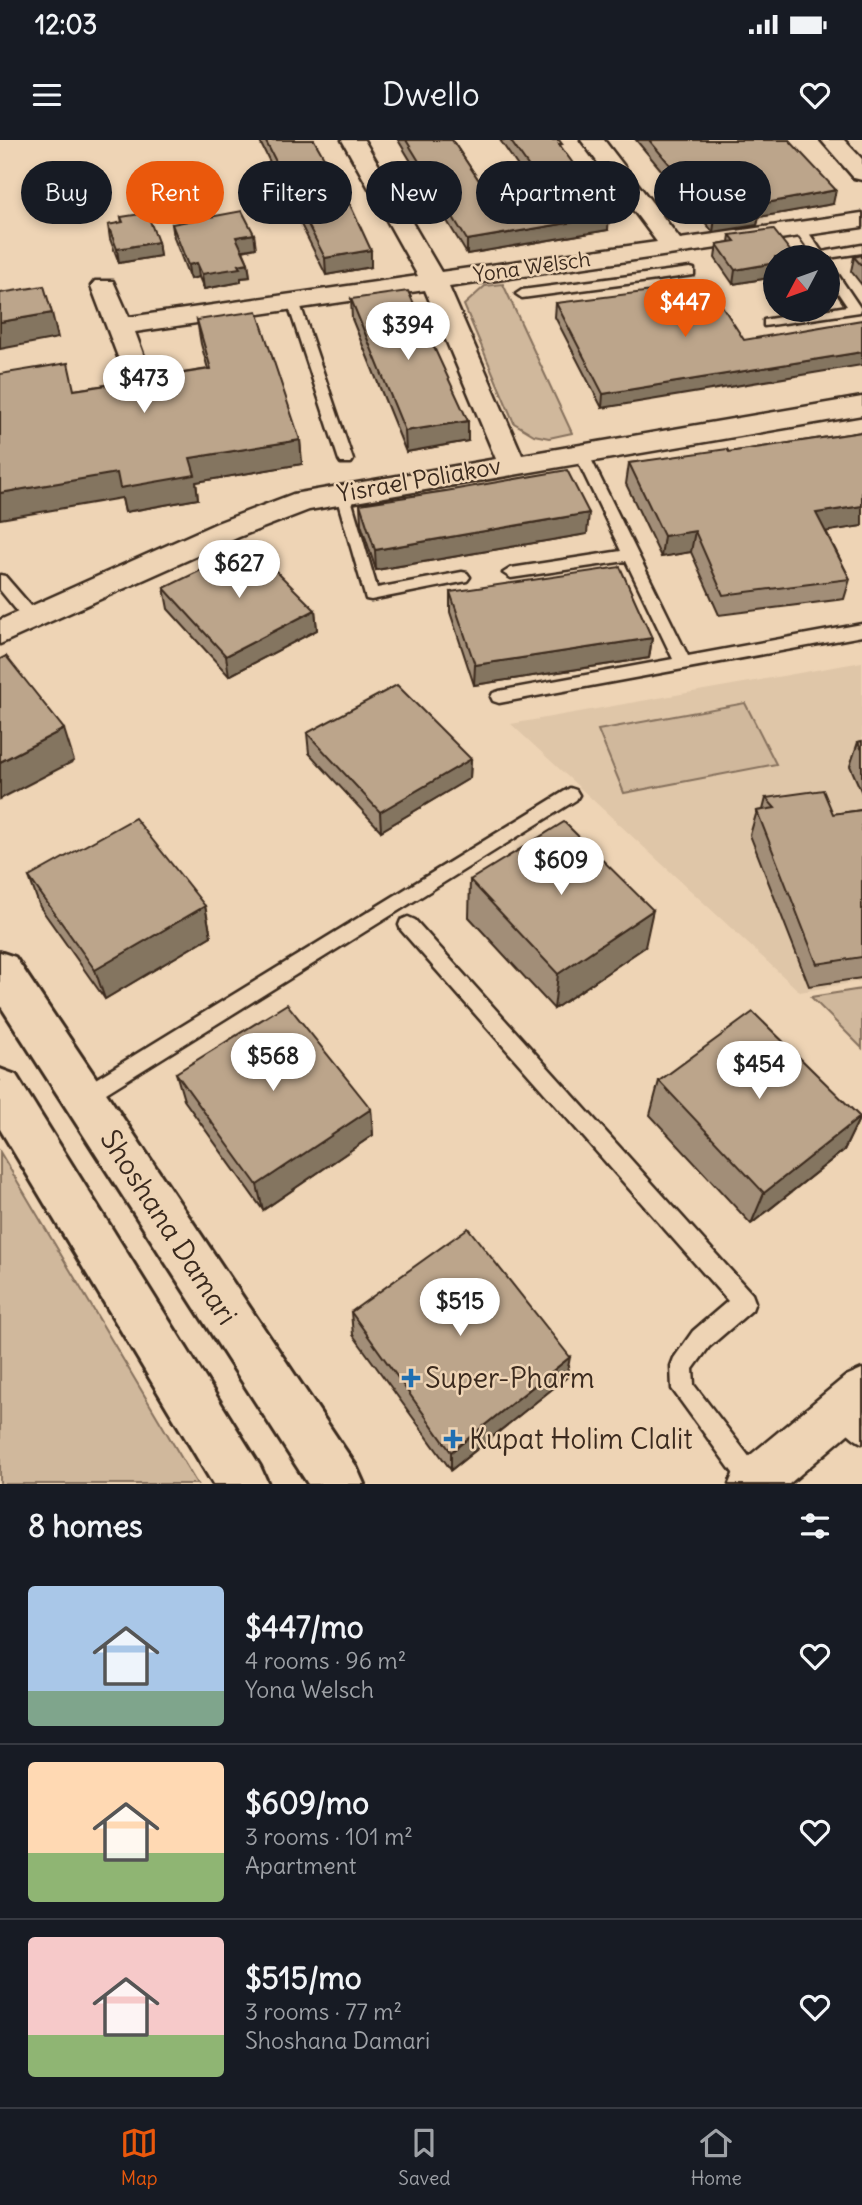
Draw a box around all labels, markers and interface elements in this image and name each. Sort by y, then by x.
text: 12:03 [35,8,97,41]
text: Dwello [382,74,480,115]
icon: menu [28,76,66,114]
icon: heart [796,76,834,114]
chip: Buy [21,161,112,224]
chip: Rent [126,161,224,224]
chip: Filters [238,161,352,224]
chip: New [366,161,462,224]
chip: Apartment [476,161,640,224]
chip: House [654,161,771,224]
street label: Yona Welsch [472,245,592,288]
north arrow [763,245,840,322]
map controls [763,245,840,322]
pin: $447 [644,280,726,339]
text: $447 [660,287,710,316]
pin: $394 [367,302,449,362]
text: $394 [382,310,434,339]
pin: $473 [103,356,185,415]
text: $473 [119,363,169,392]
street label: Yisrael Poliakov [335,450,503,508]
pin: $627 [198,540,280,600]
text: $627 [214,548,264,577]
pin: $609 [520,838,602,897]
text: $609 [534,845,588,874]
pin: $568 [232,1034,314,1093]
text: $568 [247,1041,299,1070]
pin: $454 [718,1042,800,1101]
text: $454 [733,1049,785,1078]
street label: Shoshana Damari [93,1123,245,1331]
pin: $515 [419,1278,501,1338]
text: $515 [436,1286,484,1315]
place label: Super-Pharm [425,1360,595,1396]
marker: Super-Pharm [403,1370,419,1386]
place label: Kupat Holim Clalit [469,1421,693,1457]
marker: Kupat Holim Clalit [443,1429,463,1449]
text: 8 homes [28,1507,143,1545]
icon: filters [796,1507,834,1545]
text: $447/mo [245,1608,364,1646]
icon: home [84,1614,168,1698]
icon: heart [796,1637,834,1675]
text: 4 rooms · 96 m² [245,1646,406,1675]
text: Yona Welsch [245,1675,374,1704]
text: $609/mo [245,1784,369,1822]
icon: home [84,1790,168,1874]
icon: heart [796,1813,834,1851]
text: 3 rooms · 101 m² [245,1822,413,1851]
text: Apartment [245,1851,357,1880]
text: $515/mo [245,1959,362,1997]
icon: home [84,1965,168,2049]
icon: heart [796,1988,834,2026]
text: 3 rooms · 77 m² [245,1997,402,2026]
text: Shoshana Damari [245,2026,430,2055]
tab: Map [120,2124,158,2190]
tab: Saved [398,2124,450,2190]
tab: Home [691,2124,742,2190]

